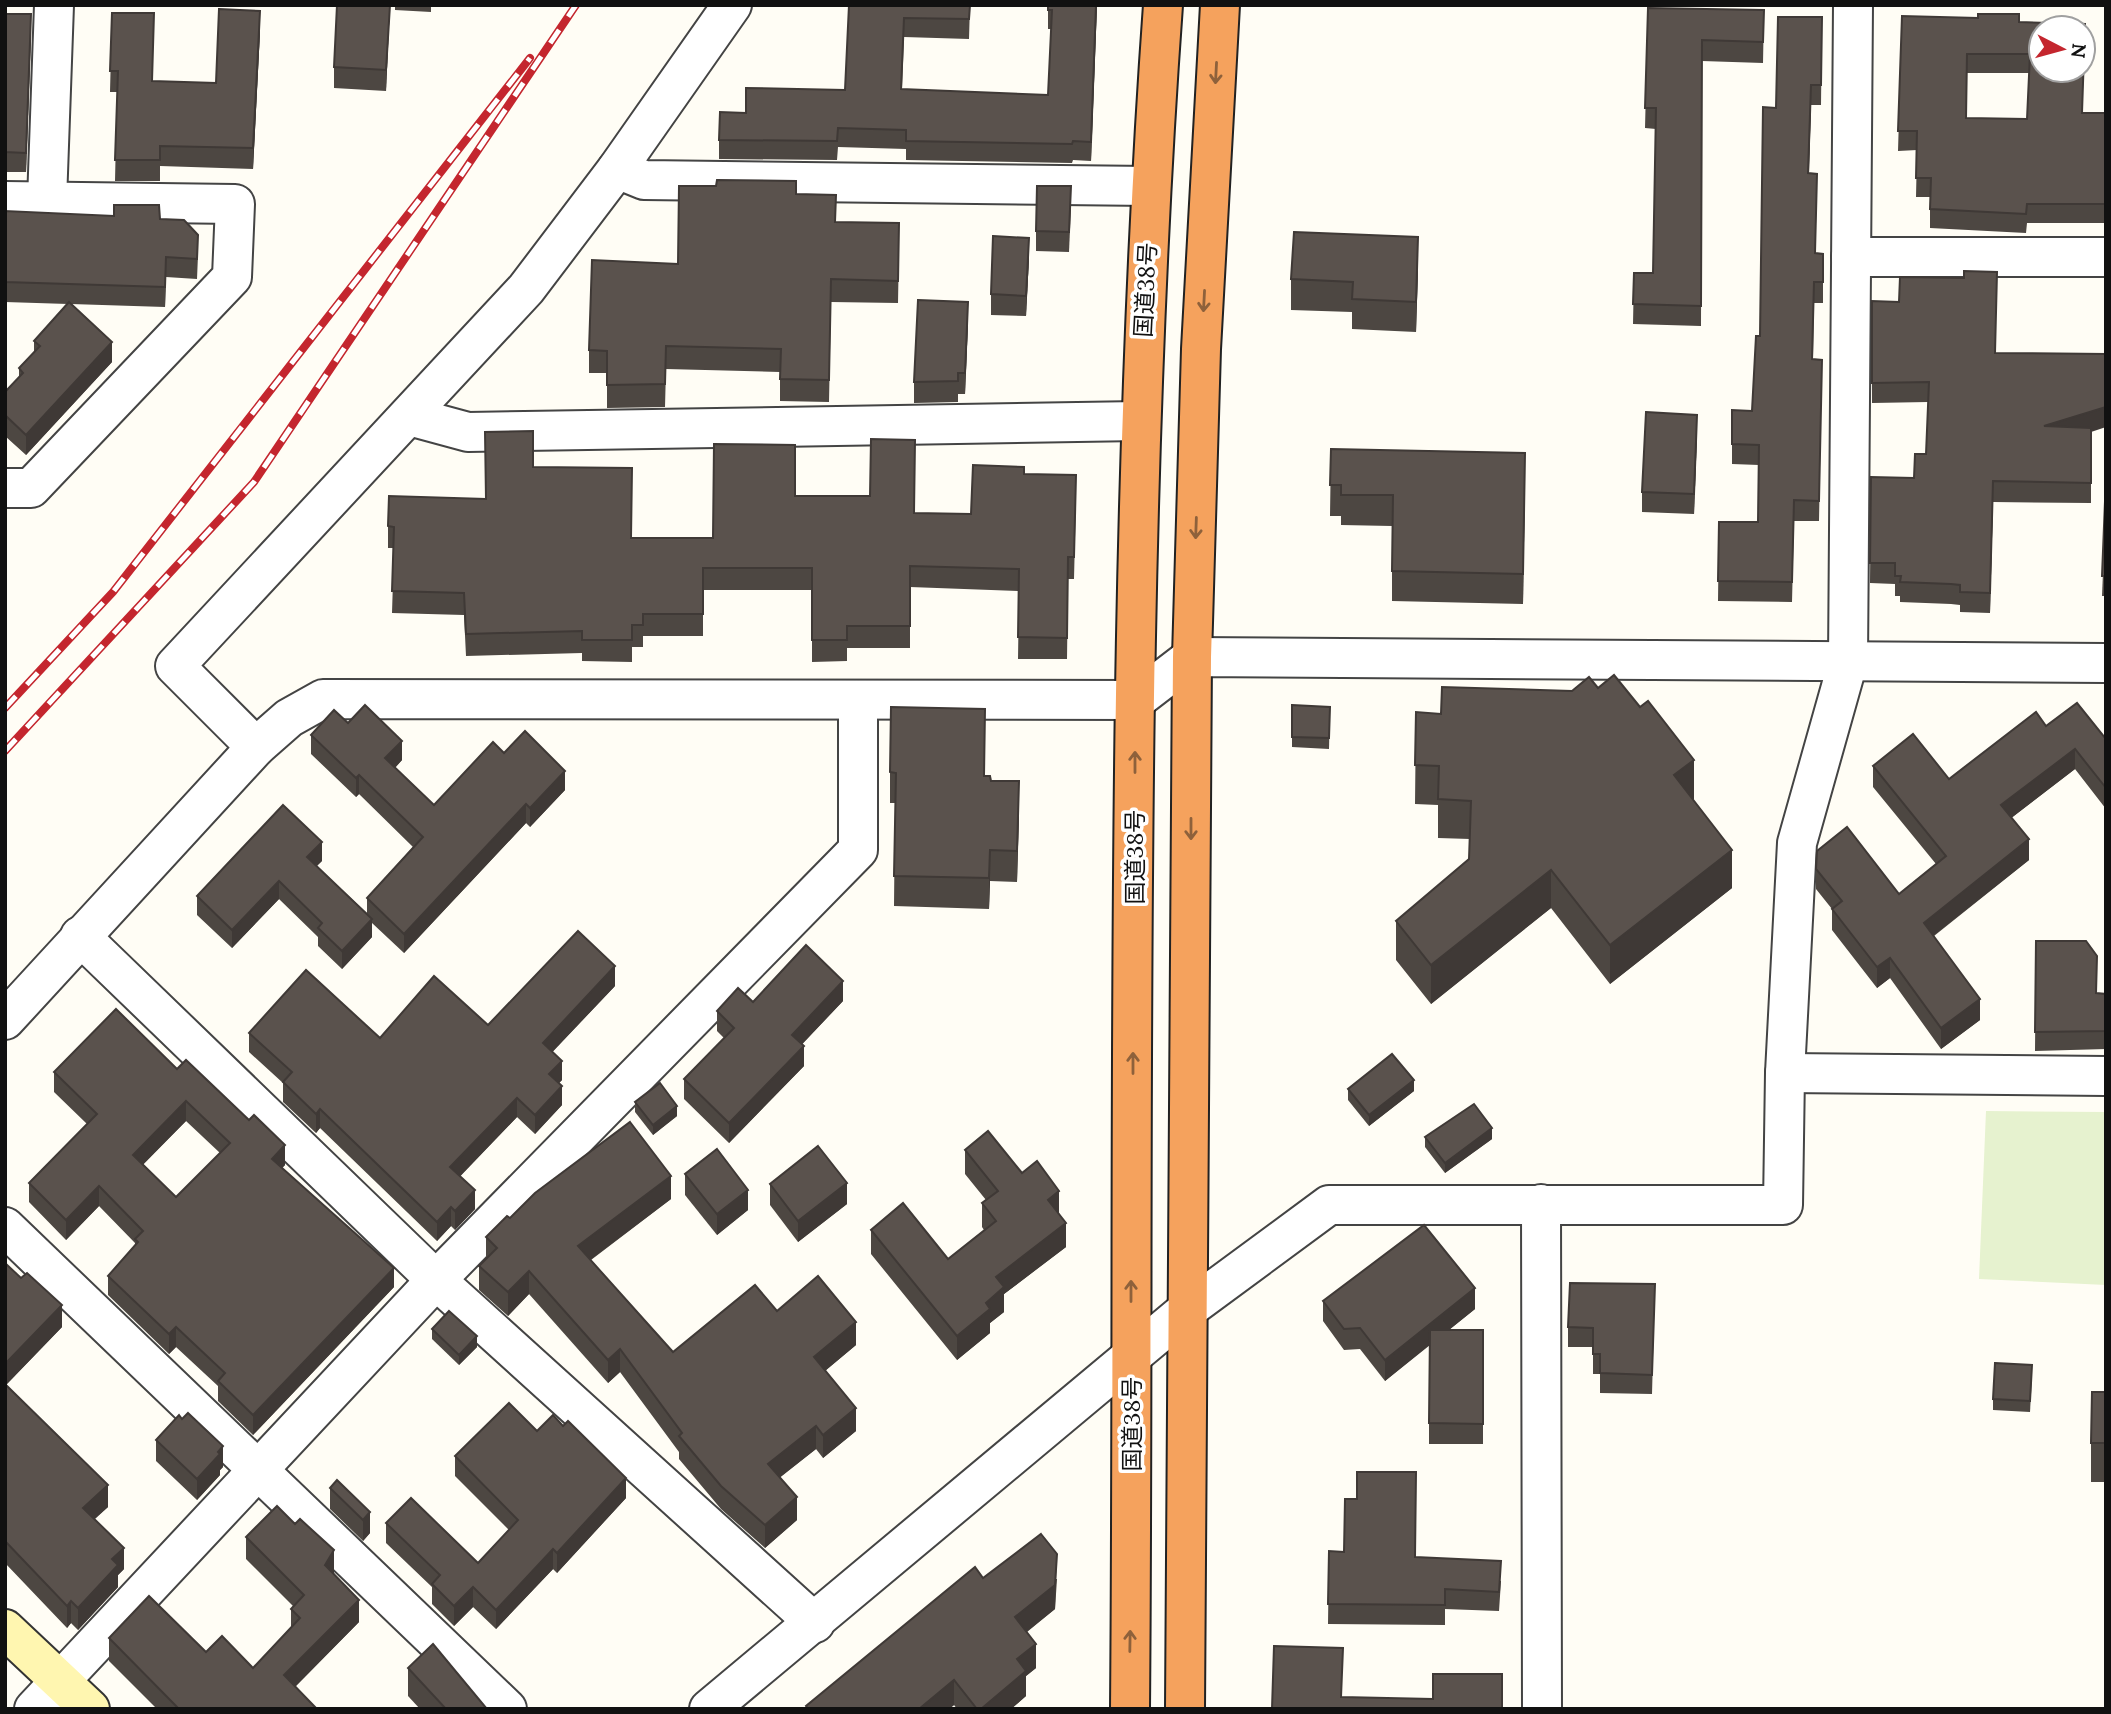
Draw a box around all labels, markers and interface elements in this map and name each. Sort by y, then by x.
north arrow [2027,14,2097,84]
text: N [2066,42,2092,60]
one-way arrow [1210,62,1223,85]
street label: 国道38号 [1128,242,1162,338]
one-way arrow [1197,289,1210,311]
one-way arrow [1189,516,1202,539]
one-way arrow [1128,751,1142,774]
street label: 国道38号 [1120,810,1149,904]
one-way arrow [1184,817,1198,840]
one-way arrow [1126,1052,1140,1075]
one-way arrow [1124,1279,1138,1302]
street label: 国道38号 [1117,1377,1146,1471]
one-way arrow [1123,1629,1137,1652]

